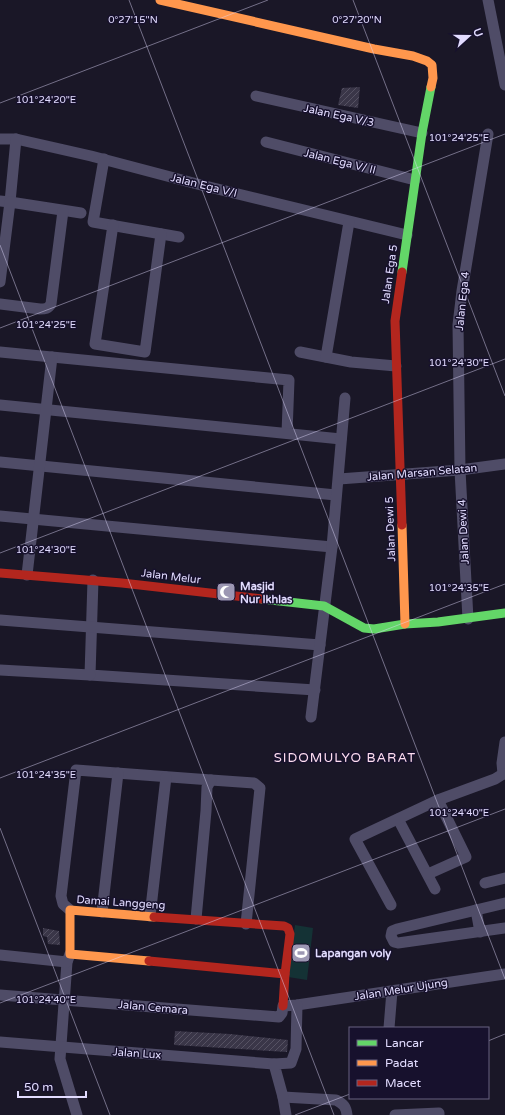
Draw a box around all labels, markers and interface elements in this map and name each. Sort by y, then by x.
text: 0°27'15"N [108,14,158,26]
text: 0°27'20"N [332,14,382,26]
north arrow [449,16,489,56]
text: U [470,26,485,39]
text: 101°24'20"E [16,94,76,106]
street label: Jalan Ega V/3 [302,102,375,129]
text: 101°24'25"E [429,132,489,144]
street label: Jalan Ega V/ II [302,146,377,177]
street label: Jalan Ega V/I [169,171,238,200]
street label: Jalan Ega 5 [379,244,400,304]
street label: Jalan Ega 4 [453,271,472,331]
text: 101°24'25"E [16,319,76,331]
text: 101°24'30"E [429,357,489,369]
street label: Jalan Marsan Selatan [366,461,478,484]
street label: Jalan Dewi 5 [383,496,398,562]
street label: Jalan Dewi 4 [455,499,472,565]
text: 101°24'30"E [16,544,76,556]
street label: Jalan Melur [140,566,202,587]
place label: Masjid Nur Ikhlas [240,580,293,606]
mosque icon: Masjid Nur Ikhlas [215,581,237,603]
text: 101°24'35"E [429,582,489,594]
district label: SIDOMULYO BARAT [274,750,416,766]
text: 101°24'35"E [16,769,76,781]
text: 101°24'40"E [429,807,489,819]
street label: Damai Langgeng [76,893,166,912]
sports icon: Lapangan voly [290,942,312,964]
place label: Lapangan voly [315,947,391,961]
street label: Jalan Melur Ujung [353,976,449,1003]
text: 101°24'40"E [16,994,76,1006]
street label: Jalan Cemara [117,998,188,1017]
legend [349,1027,489,1099]
text: Lancar [385,1036,424,1050]
street label: Jalan Lux [112,1045,162,1062]
text: Padat [385,1056,419,1070]
scale bar [18,1073,86,1099]
text: Macet [385,1076,421,1090]
text: 50 m [24,1080,53,1094]

